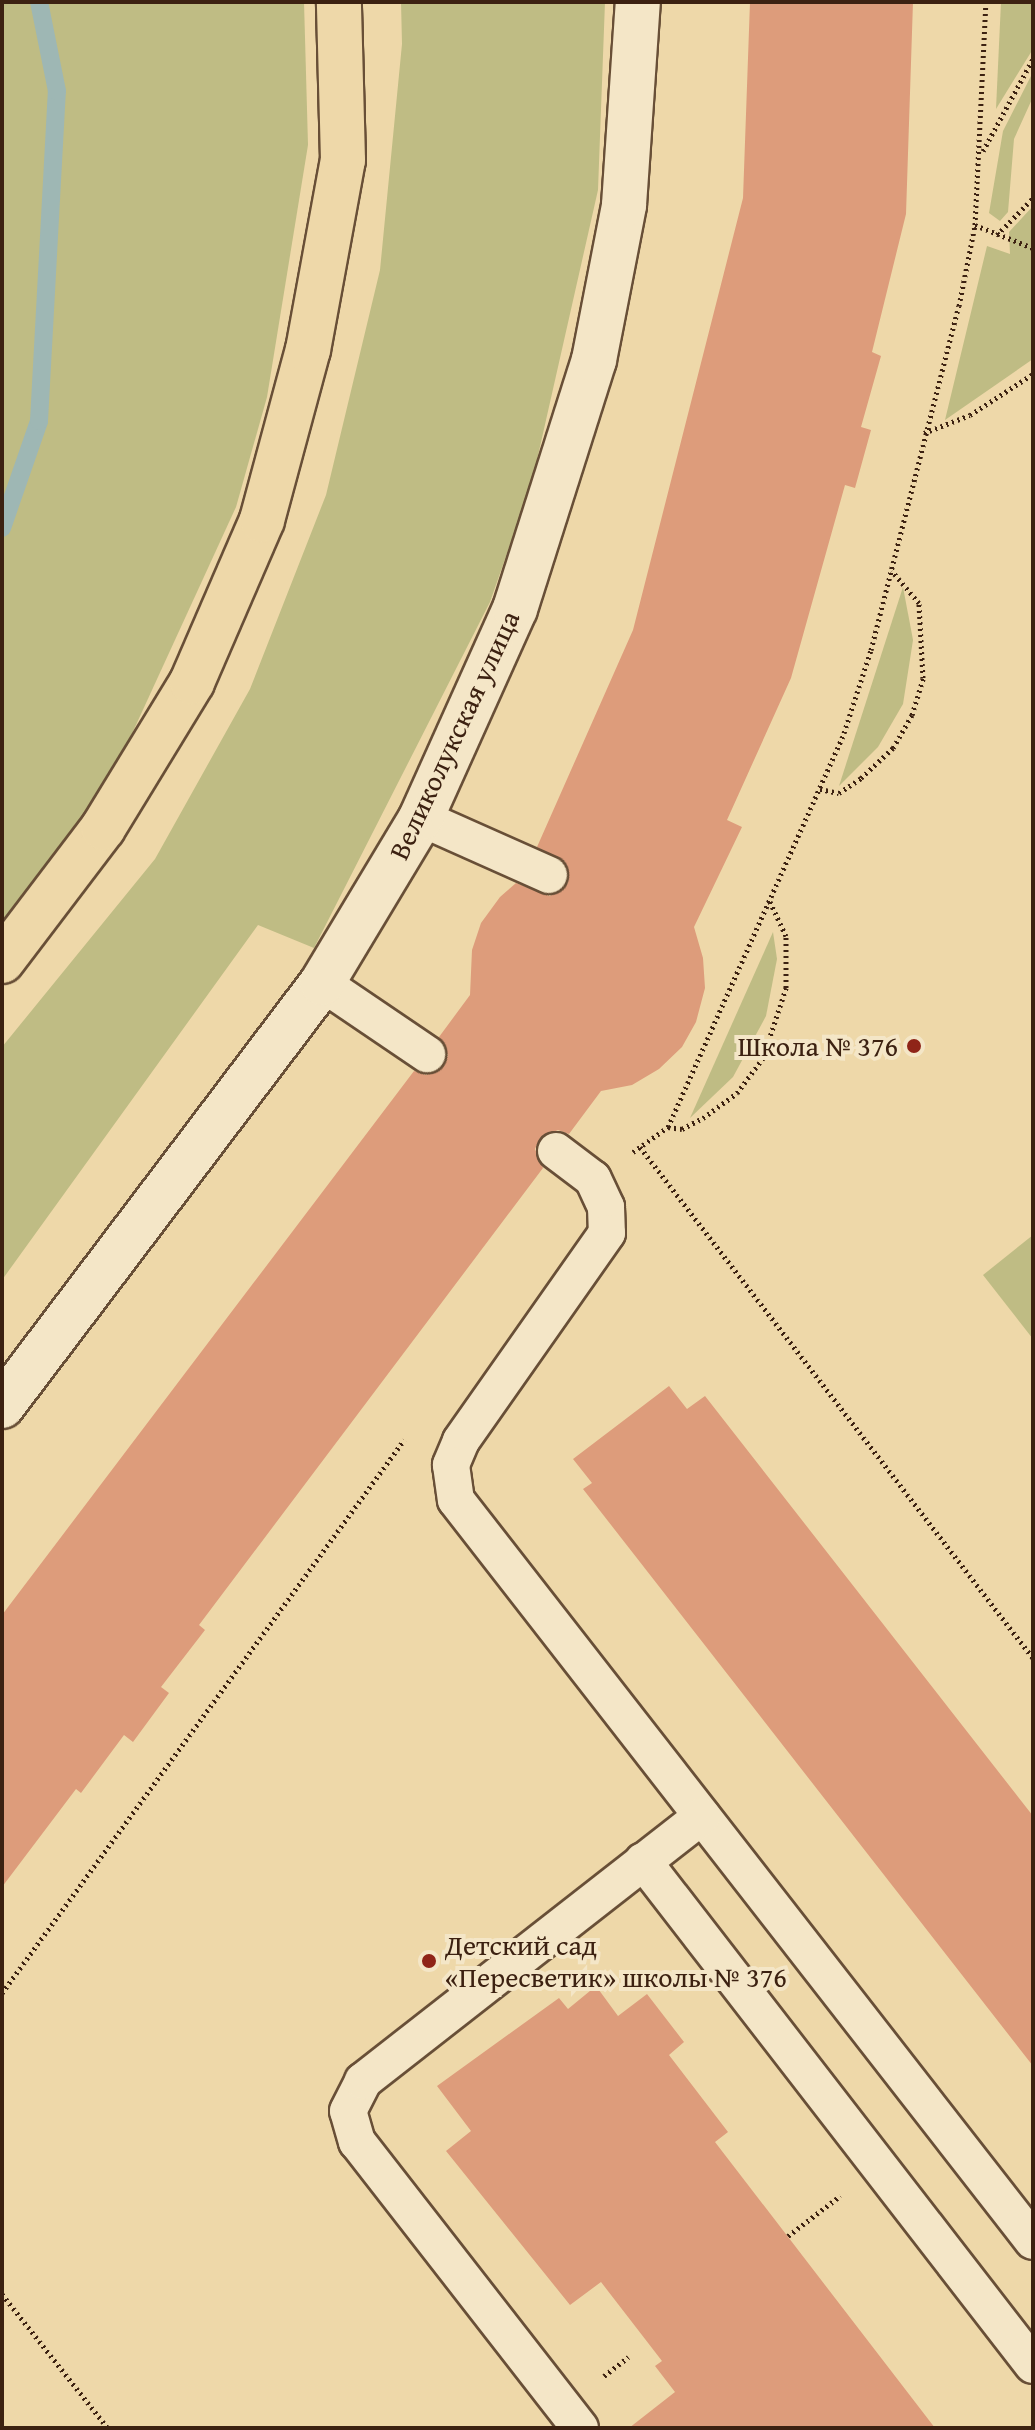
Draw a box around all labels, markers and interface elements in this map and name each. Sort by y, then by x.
street label: Великолукская улица [382,605,526,865]
place label: Школа № 376 [738,1029,898,1063]
marker: Школа № 376 [905,1037,923,1055]
place label: Детский сад «Пересветик» школы № 376 [445,1928,787,1994]
marker: Детский сад «Пересветик» школы № 376 [420,1952,438,1970]

